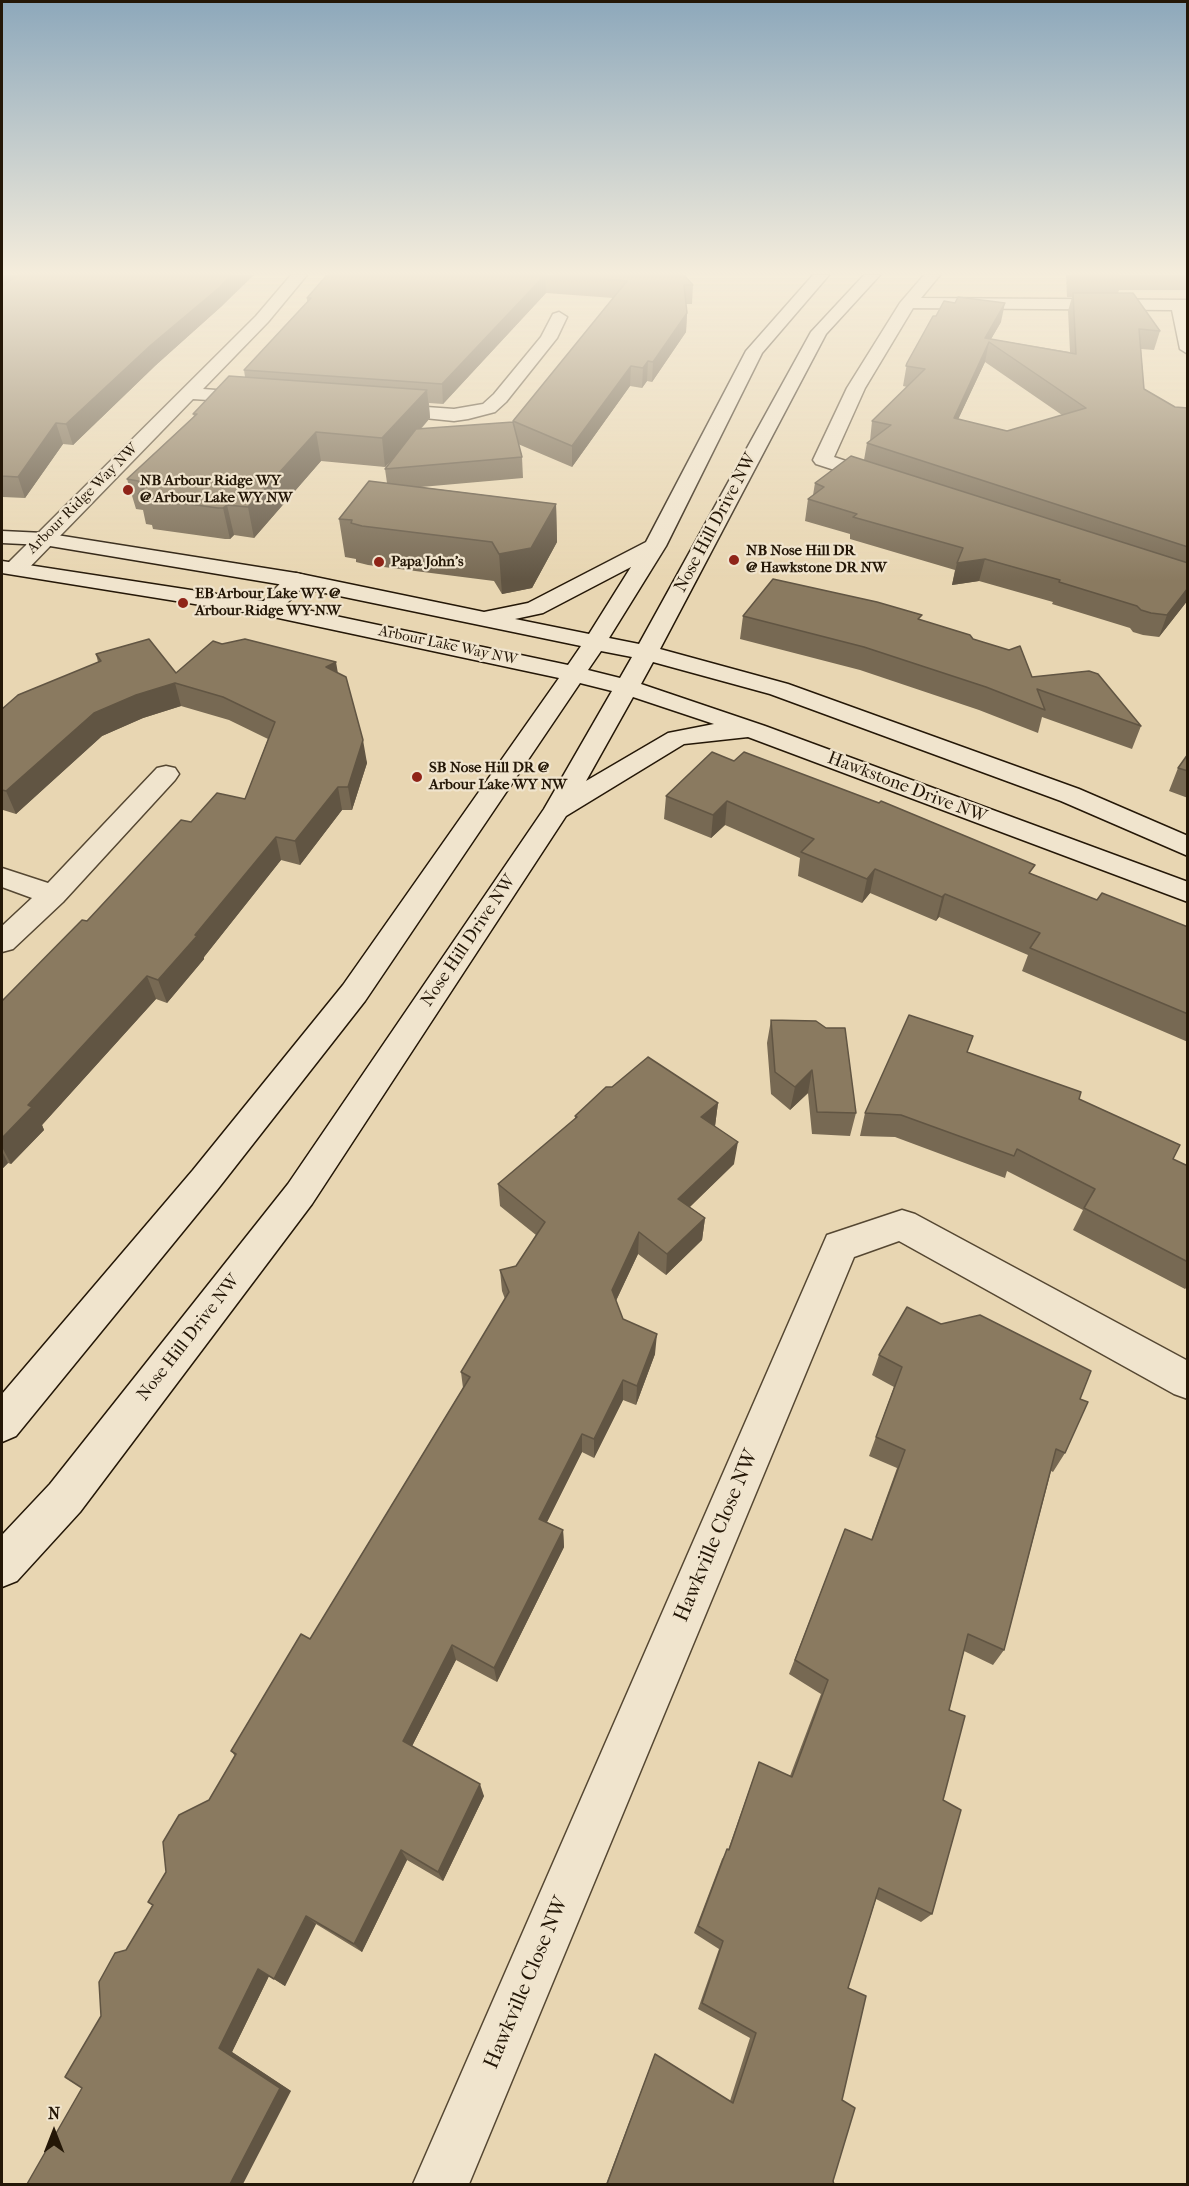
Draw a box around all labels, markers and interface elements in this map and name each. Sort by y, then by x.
street label: Arbour Ridge Way NW [24,440,142,558]
street label: Nose Hill Drive NW [670,450,762,596]
place label: NB Arbour Ridge WY @ Arbour Lake WY NW [140,472,292,507]
marker: NB Arbour Ridge WY @ Arbour Lake WY NW [121,483,135,497]
place label: NB Nose Hill DR @ Hawkstone DR NW [746,542,887,577]
place label: Papa John's [391,553,464,571]
marker: NB Nose Hill DR @ Hawkstone DR NW [727,553,741,567]
marker: Papa John's [372,555,386,569]
place label: EB Arbour Lake WY @ Arbour Ridge WY NW [195,585,341,620]
marker: EB Arbour Lake WY @ Arbour Ridge WY NW [176,596,190,610]
street label: Arbour Lake Way NW [377,623,519,669]
street label: Hawkstone Drive NW [824,748,990,828]
place label: SB Nose Hill DR @ Arbour Lake WY NW [429,759,567,794]
marker: SB Nose Hill DR @ Arbour Lake WY NW [410,770,424,784]
street label: Nose Hill Drive NW [417,871,521,1011]
street label: Nose Hill Drive NW [133,1271,245,1405]
street label: Hawkville Close NW [669,1446,765,1626]
street label: Hawkville Close NW [479,1893,575,2073]
north arrow [24,2102,84,2162]
text: N [48,2104,60,2123]

